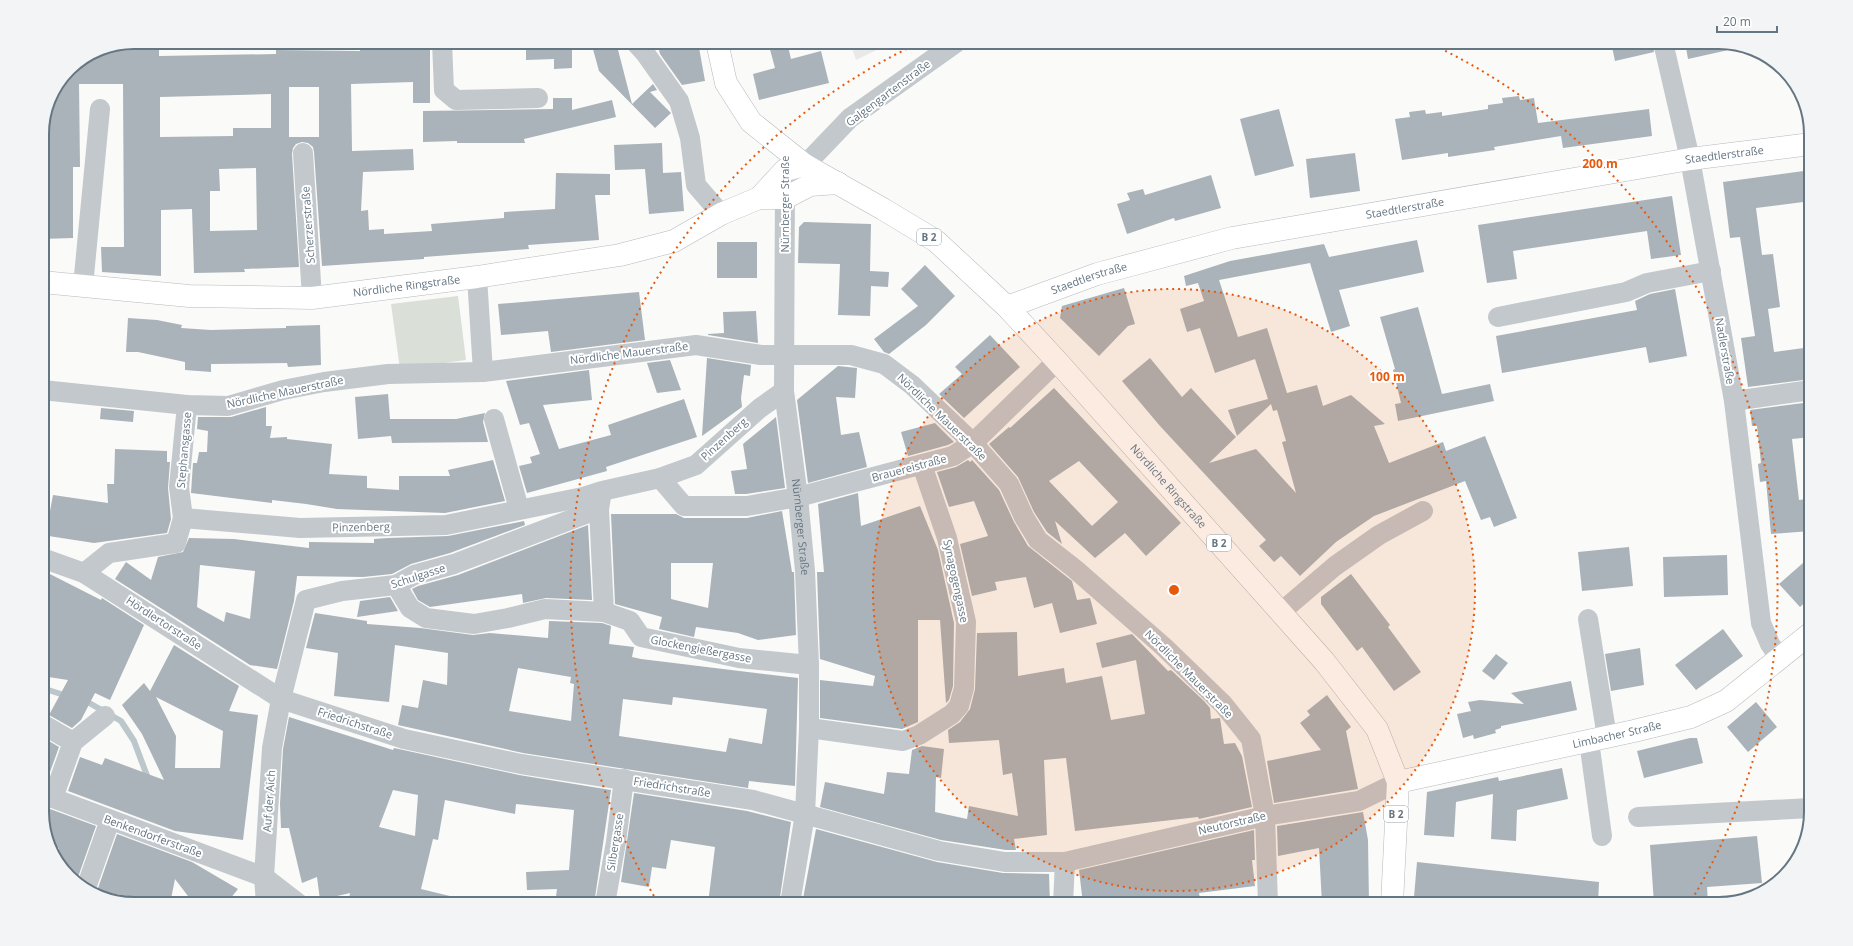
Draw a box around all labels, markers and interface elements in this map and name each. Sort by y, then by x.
scale bar [1717,8,1777,34]
text: 20 m [1723,13,1751,30]
street label: Galgengartenstraße [842,56,933,129]
street label: Staedtlerstraße [1684,142,1765,167]
text: 200 m [1582,155,1618,172]
street label: Nürnberger Straße [777,156,792,252]
street label: Scherzerstraße [297,186,318,264]
street label: Staedtlerstraße [1364,194,1445,222]
road number: B 2 [917,229,941,245]
street label: Staedtlerstraße [1049,258,1129,297]
street label: Nördliche Ringstraße [352,271,461,300]
street label: Nadlerstraße [1712,316,1739,385]
street label: Nördliche Mauerstraße [569,338,689,367]
text: 100 m [1369,368,1405,385]
street label: Nördliche Mauerstraße [894,370,990,463]
street label: Nördliche Mauerstraße [225,372,345,411]
street label: Stephansgasse [173,411,194,489]
street label: Pinzenberg [697,414,750,463]
street label: Nördliche Ringstraße [1127,441,1210,531]
street label: Brauereistraße [870,450,948,485]
street label: Nürnberger Straße [789,478,813,575]
street label: Pinzenberg [332,518,390,535]
road number: B 2 [1207,535,1231,551]
street label: Synagogengasse [940,538,973,624]
street label: Schulgasse [389,560,447,591]
centre of rings [1167,583,1181,597]
street label: Hördlertorstraße [124,593,205,653]
street label: Nördliche Mauerstraße [1142,626,1237,721]
street label: Glockengießergasse [649,631,753,666]
street label: Friedrichstraße [316,703,395,742]
street label: Limbacher Straße [1571,717,1663,751]
street label: Auf der Aich [259,769,278,833]
street label: Friedrichstraße [632,773,712,800]
road number: B 2 [1384,806,1408,822]
street label: Neutorstraße [1197,807,1267,838]
street label: Benkendorferstraße [102,811,204,860]
street label: Silbergasse [603,812,626,872]

